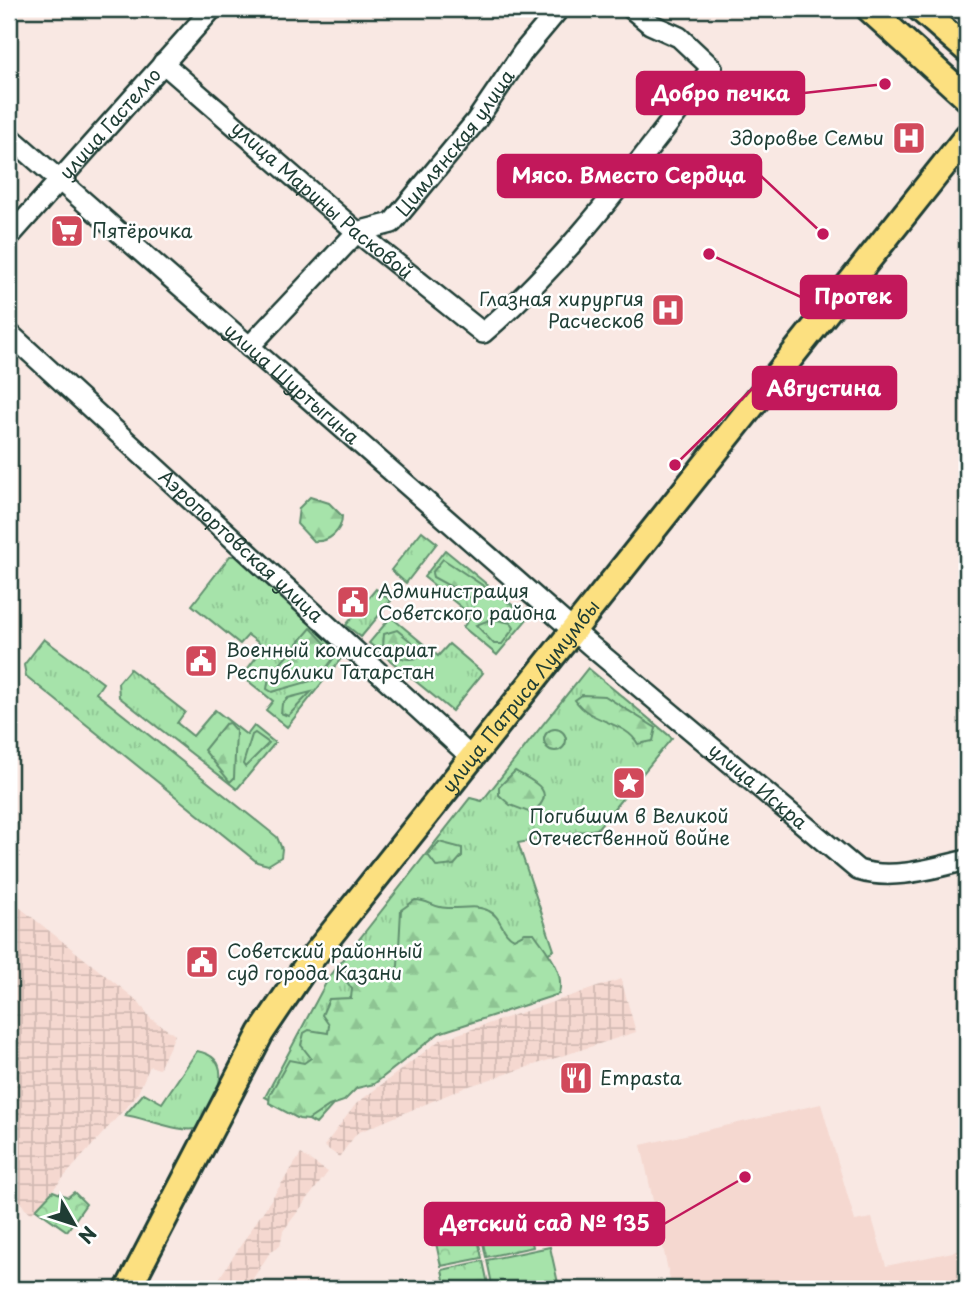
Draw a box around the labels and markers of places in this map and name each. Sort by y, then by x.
callout: Добро печка [637,72,804,114]
hospital icon: Здоровье Семьи [890,119,928,157]
place label: Здоровье Семьи [730,123,884,151]
callout: Мясо. Вместо Сердца [498,155,761,197]
supermarket icon: Пятёрочка [48,212,86,250]
place label: Пятёрочка [92,216,193,244]
callout: Протек [801,276,906,318]
place label: Глазная хирургия Расческов [479,284,644,334]
hospital icon: Глазная хирургия Расческов [649,291,687,329]
callout: Августина [753,367,896,409]
place label: Администрация Советского района [378,576,557,626]
public building icon: Администрация Советского района [334,583,372,621]
place label: Военный комиссариат Республики Татарстан [226,635,437,685]
public building icon: Военный комиссариат Республики Татарстан [182,642,220,680]
place icon: Погибшим в Великой Отечественной войне [610,764,648,802]
place label: Погибшим в Великой Отечественной войне [528,801,730,851]
place label: Советский районный суд города Казани [227,936,423,986]
public building icon: Советский районный суд города Казани [183,943,221,981]
restaurant icon: Empasta [557,1059,595,1097]
place label: Empasta [600,1063,682,1091]
callout: Детский сад № 135 [425,1203,664,1245]

